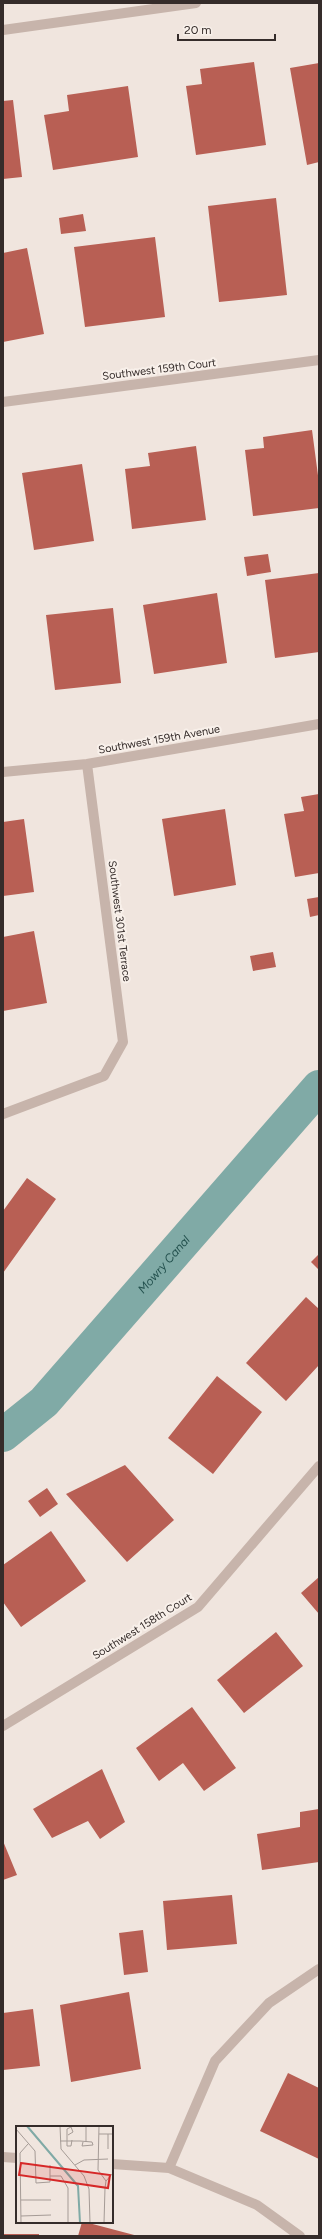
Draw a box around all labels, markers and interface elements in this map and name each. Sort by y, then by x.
scale bar [178,16,275,42]
text: 20 m [184,23,212,37]
street label: Southwest 159th Court [101,356,217,383]
street label: Southwest 159th Avenue [97,722,221,757]
street label: Southwest 301st Terrace [106,860,133,982]
water label: Mowry Canal [135,1233,193,1296]
street label: Southwest 158th Court [90,1590,194,1662]
inset map [16,2126,113,2223]

